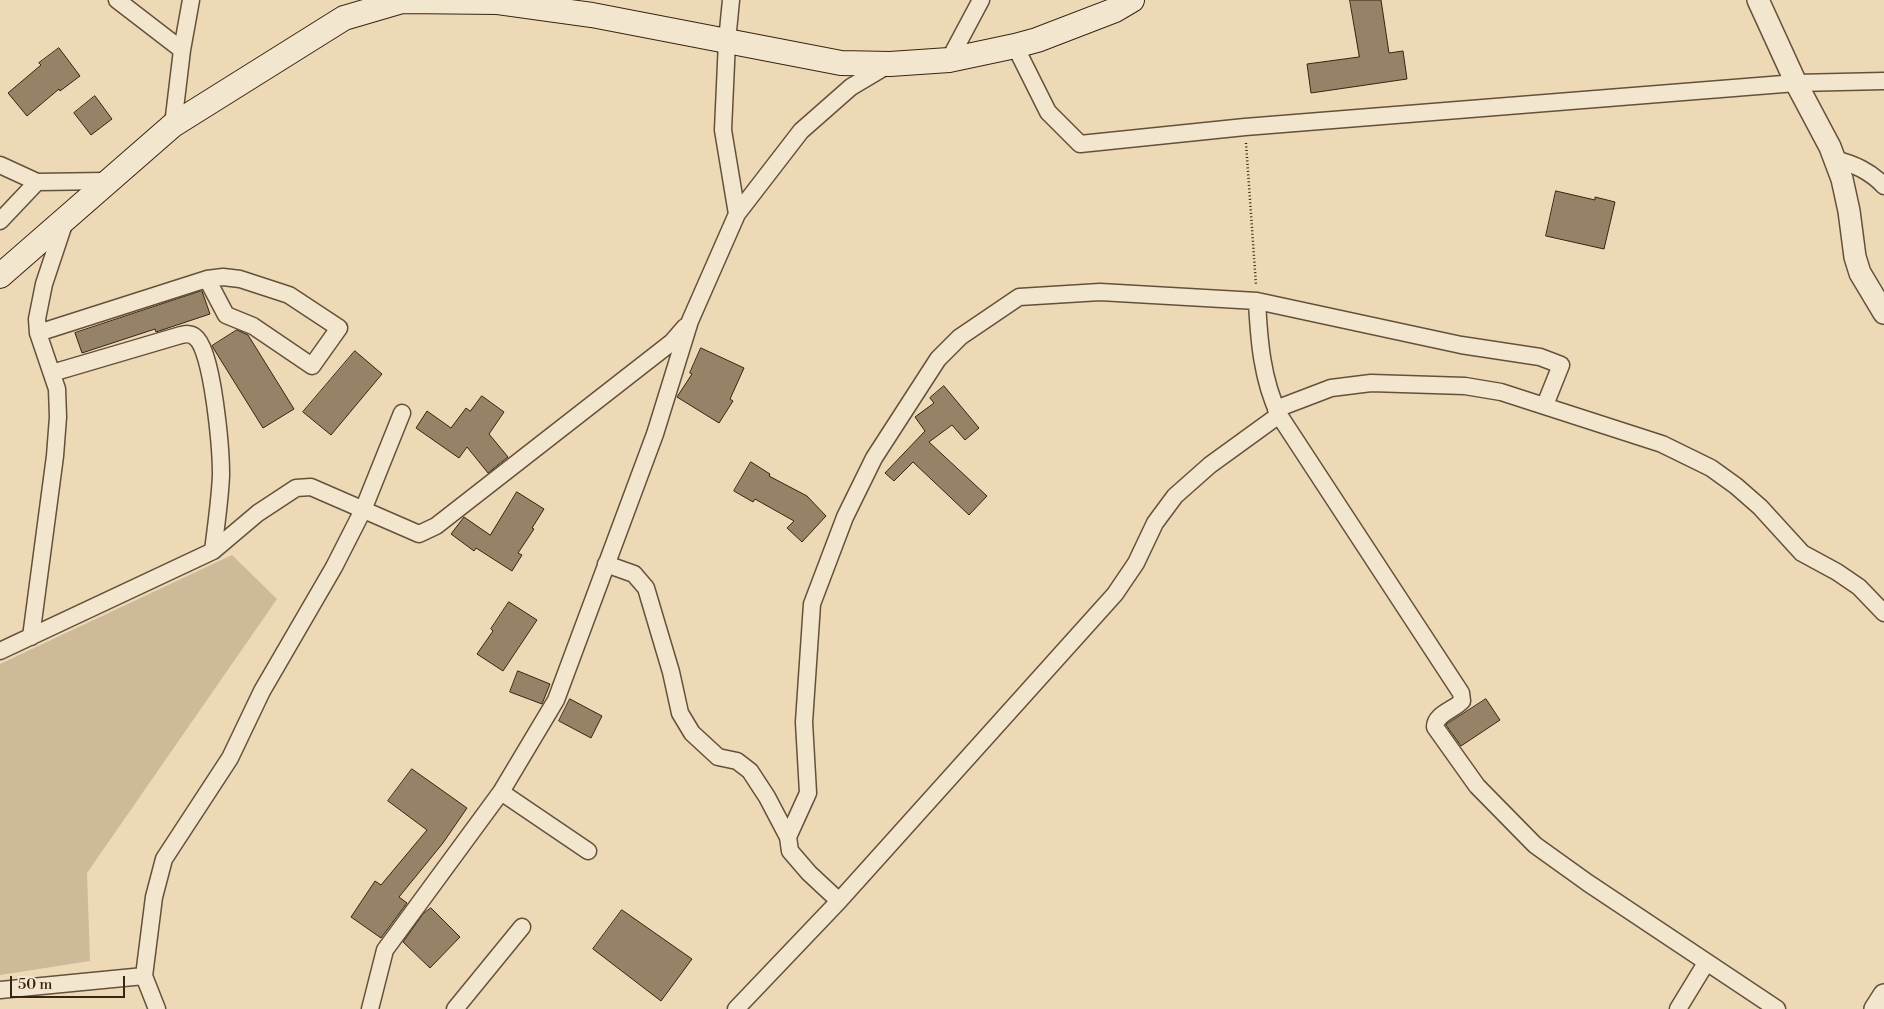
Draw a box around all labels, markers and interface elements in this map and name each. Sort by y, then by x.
scale bar [12,966,128,998]
text: 50 m [18,975,52,994]

